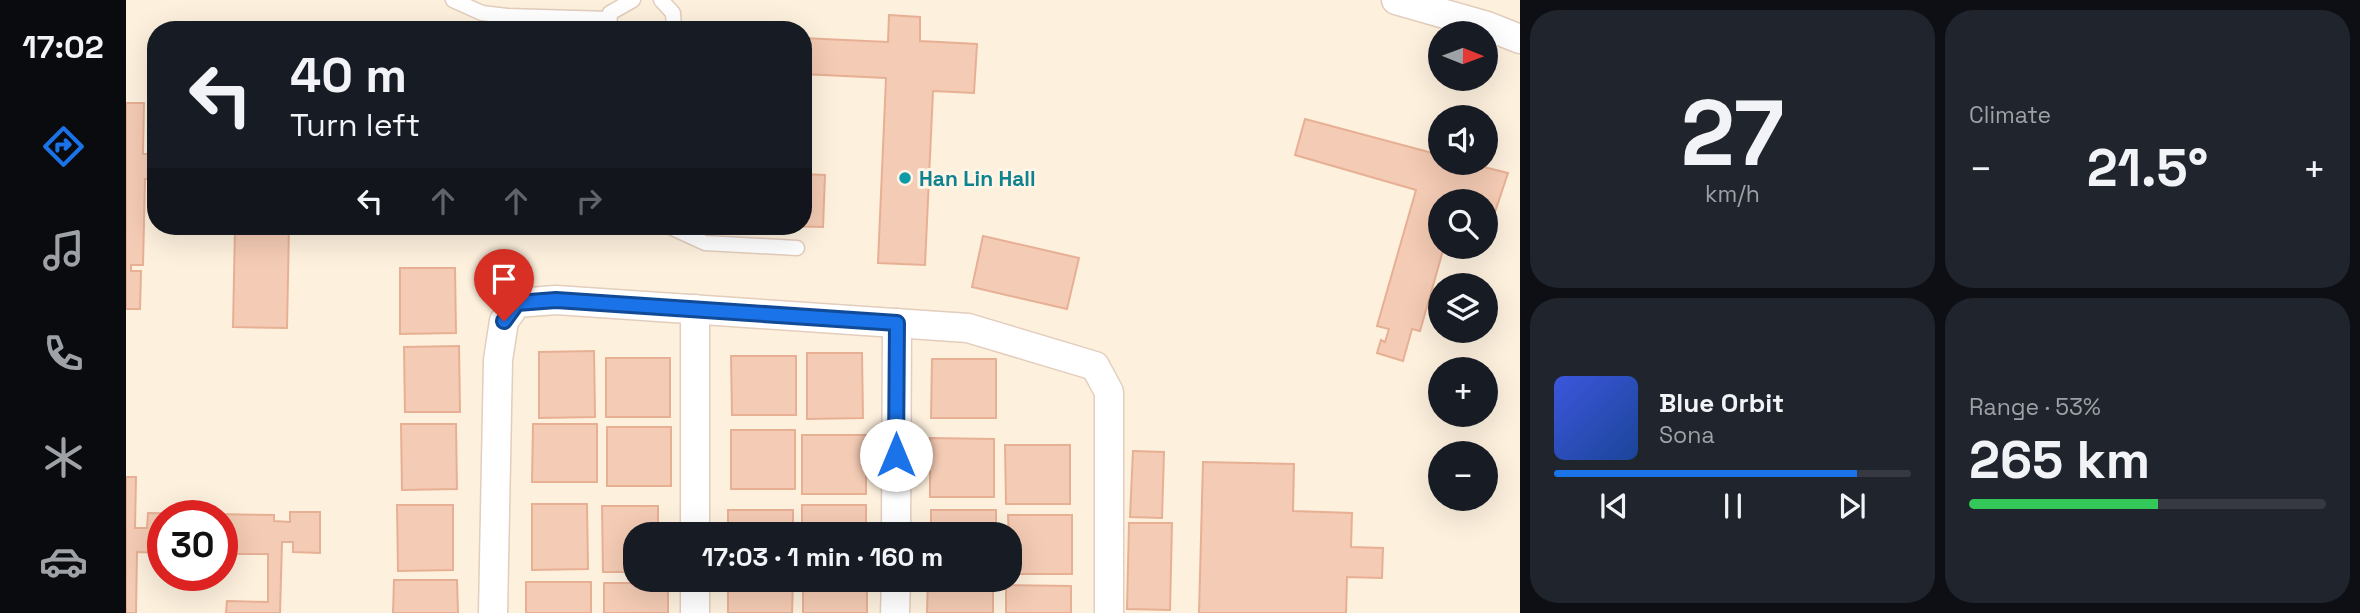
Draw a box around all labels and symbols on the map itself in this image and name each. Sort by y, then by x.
north arrow [1428,21,1498,91]
place label: Han Lin Hall [919,165,1036,192]
marker: Han Lin Hall [897,170,913,186]
pin [474,249,534,321]
position arrow [859,418,933,492]
speed limit sign: 30 [147,500,238,591]

